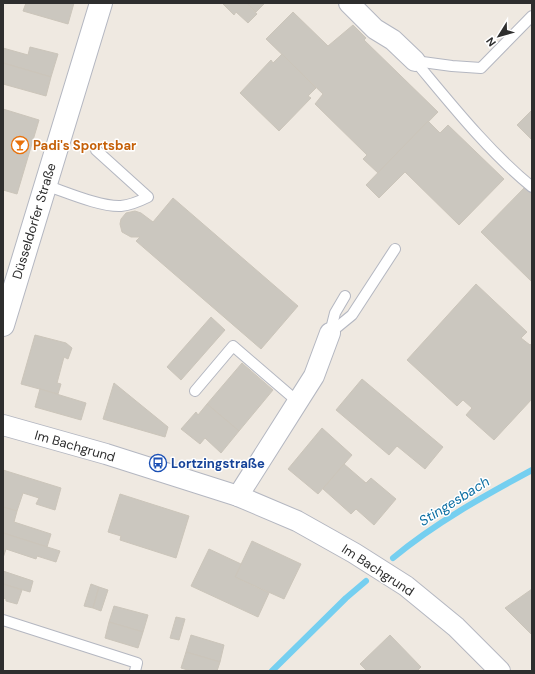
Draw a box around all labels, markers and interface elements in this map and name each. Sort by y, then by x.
north arrow [479,16,519,56]
text: N [483,35,499,49]
bar icon: Padi's Sportsbar [10,135,30,155]
place label: Padi's Sportsbar [33,137,137,154]
street label: Düsseldorfer Straße [8,161,60,281]
street label: Im Bachgrund [33,426,117,466]
bus stop icon: Lortzingstraße [148,453,168,473]
place label: Lortzingstraße [171,455,265,472]
water label: Stingesbach [415,472,493,530]
street label: Im Bachgrund [339,540,417,600]

